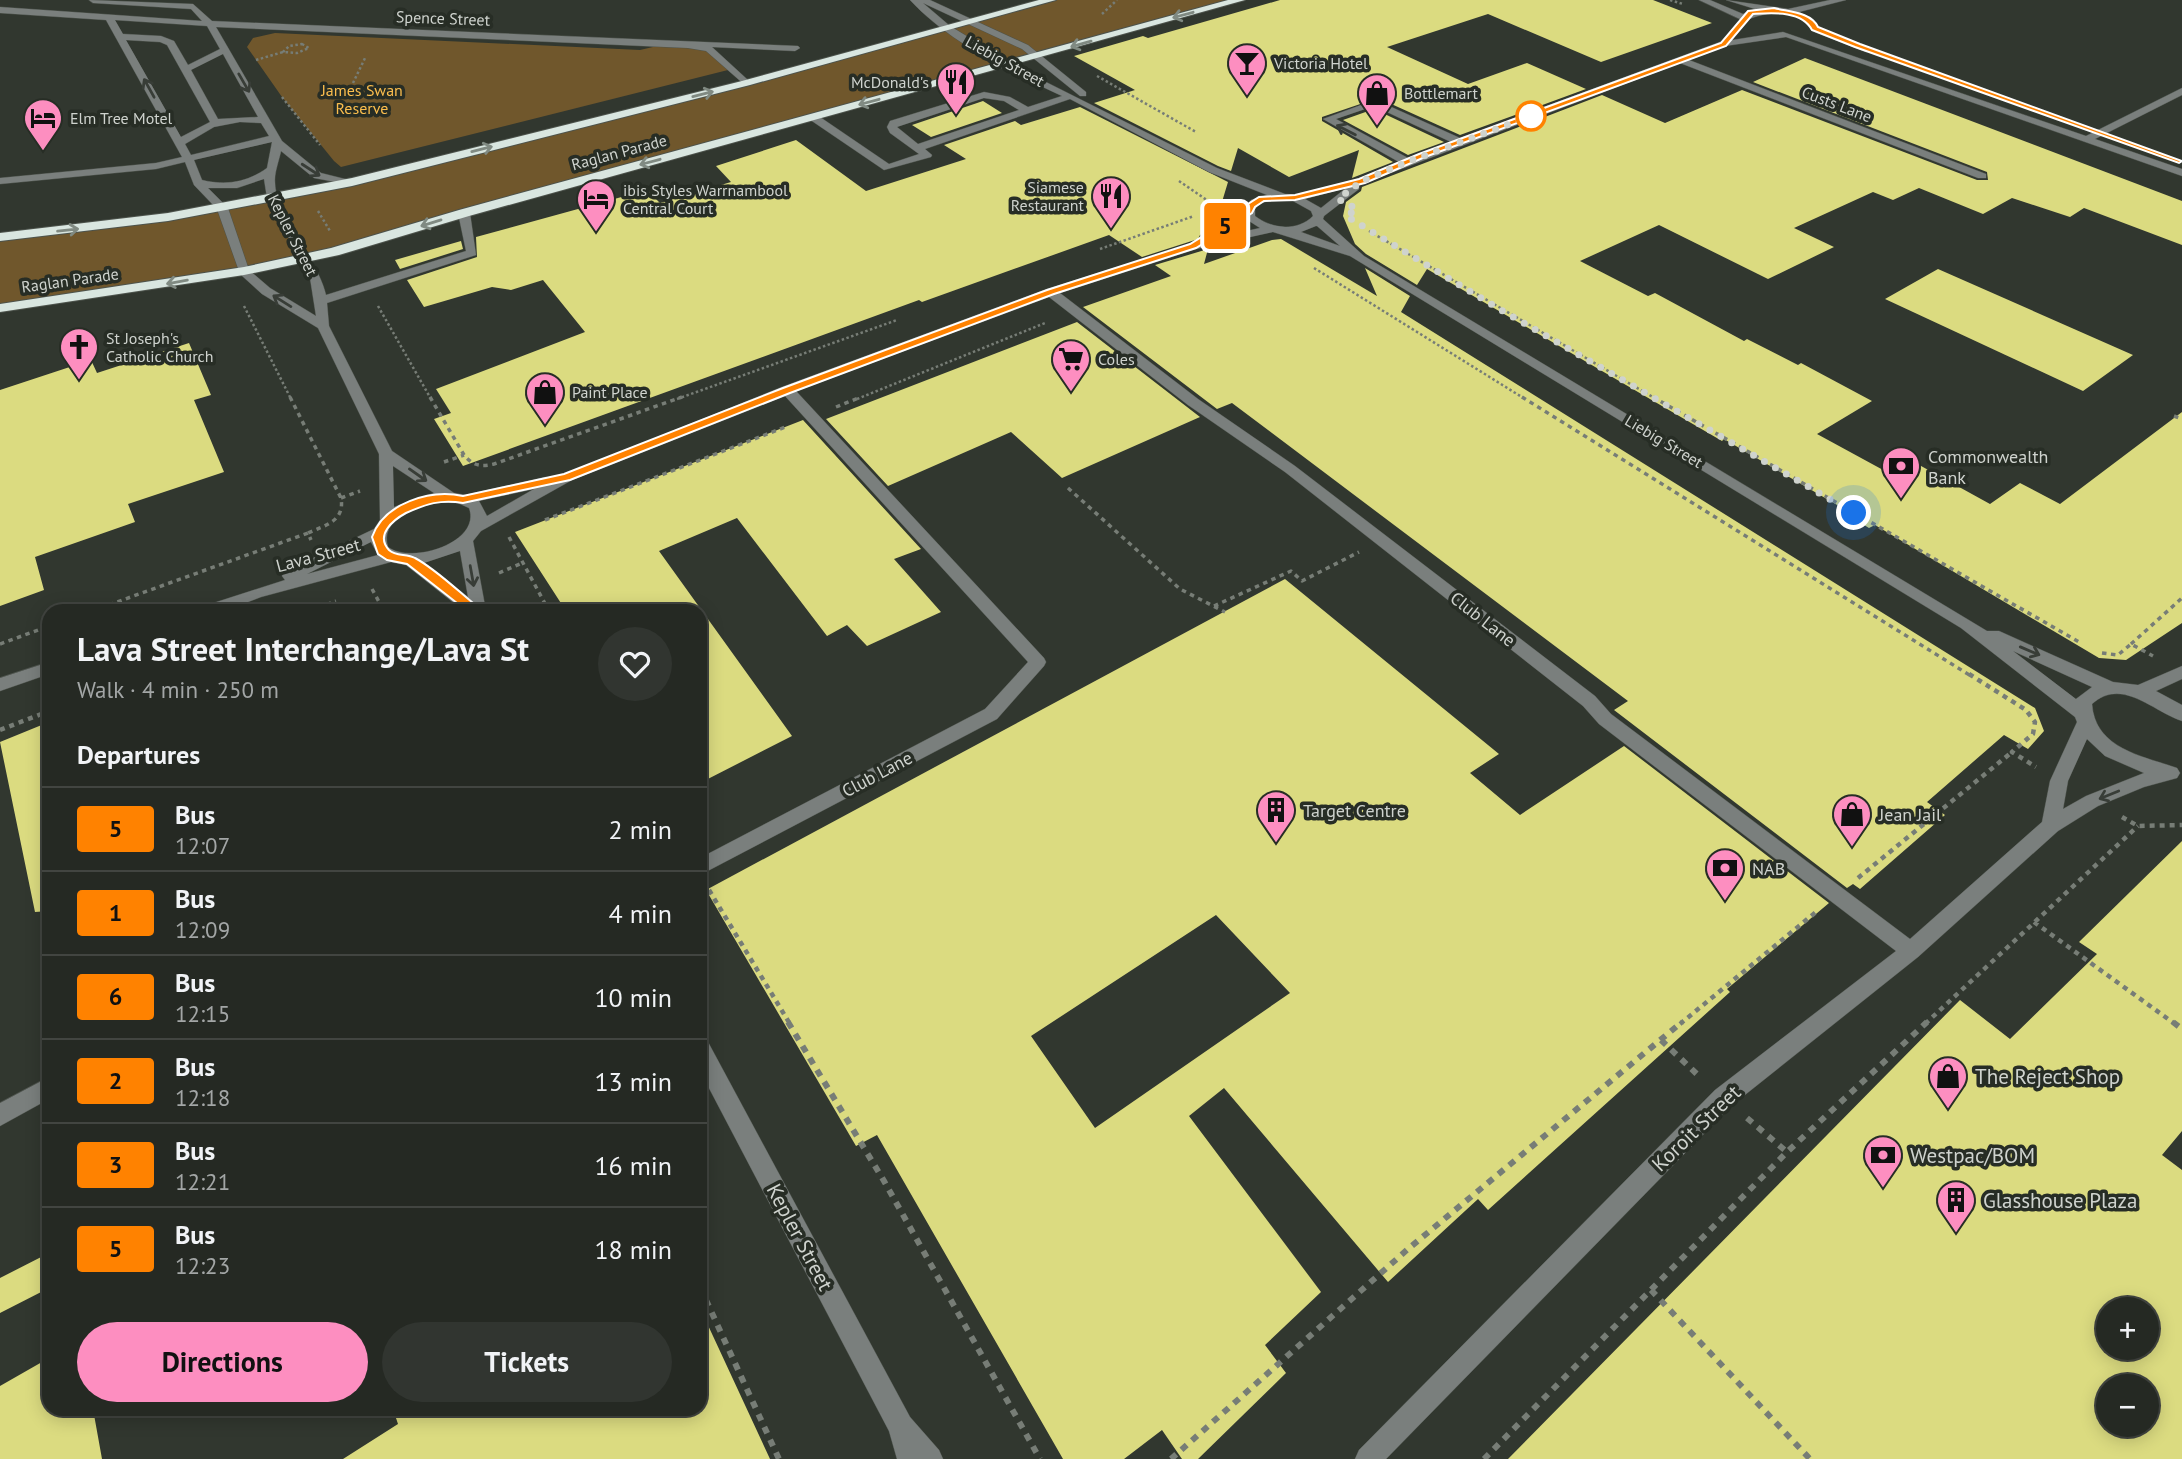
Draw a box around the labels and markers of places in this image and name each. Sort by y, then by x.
bar icon: Victoria Hotel [1226,42,1268,97]
place label: Victoria Hotel [1273,53,1368,73]
restaurant icon: McDonald's [935,61,977,116]
place label: McDonald's [851,72,929,92]
shop icon: Bottlemart [1356,72,1398,127]
place label: Bottlemart [1404,83,1478,103]
hotel icon: Elm Tree Motel [22,97,64,152]
unlabelled marker [1516,101,1546,131]
place label: Elm Tree Motel [70,108,173,128]
restaurant icon: Siamese Restaurant [1090,175,1132,230]
place label: Siamese Restaurant [1011,177,1085,215]
hotel icon: ibis Styles Warrnambool Central Court [575,178,617,233]
place label: ibis Styles Warrnambool Central Court [623,180,788,218]
church icon: St Joseph's Catholic Church [58,326,100,381]
place label: St Joseph's Catholic Church [106,328,214,366]
supermarket icon: Coles [1050,338,1092,393]
place label: Coles [1098,349,1135,369]
shop icon: Paint Place [524,371,566,426]
place label: Paint Place [572,382,648,402]
bank icon: Commonwealth Bank [1880,445,1922,500]
place label: Commonwealth Bank [1928,445,2048,489]
building icon: Target Centre [1255,789,1297,844]
shop icon: Jean Jail [1831,793,1873,848]
place label: Target Centre [1303,799,1406,822]
place label: Jean Jail [1878,803,1942,826]
bank icon: NAB [1704,847,1746,902]
place label: NAB [1752,857,1785,880]
shop icon: The Reject Shop [1927,1055,1969,1110]
place label: The Reject Shop [1975,1063,2120,1090]
bank icon: Westpac/BOM [1862,1134,1904,1189]
place label: Westpac/BOM [1910,1142,2035,1169]
building icon: Glasshouse Plaza [1935,1179,1977,1234]
place label: Glasshouse Plaza [1983,1187,2137,1214]

